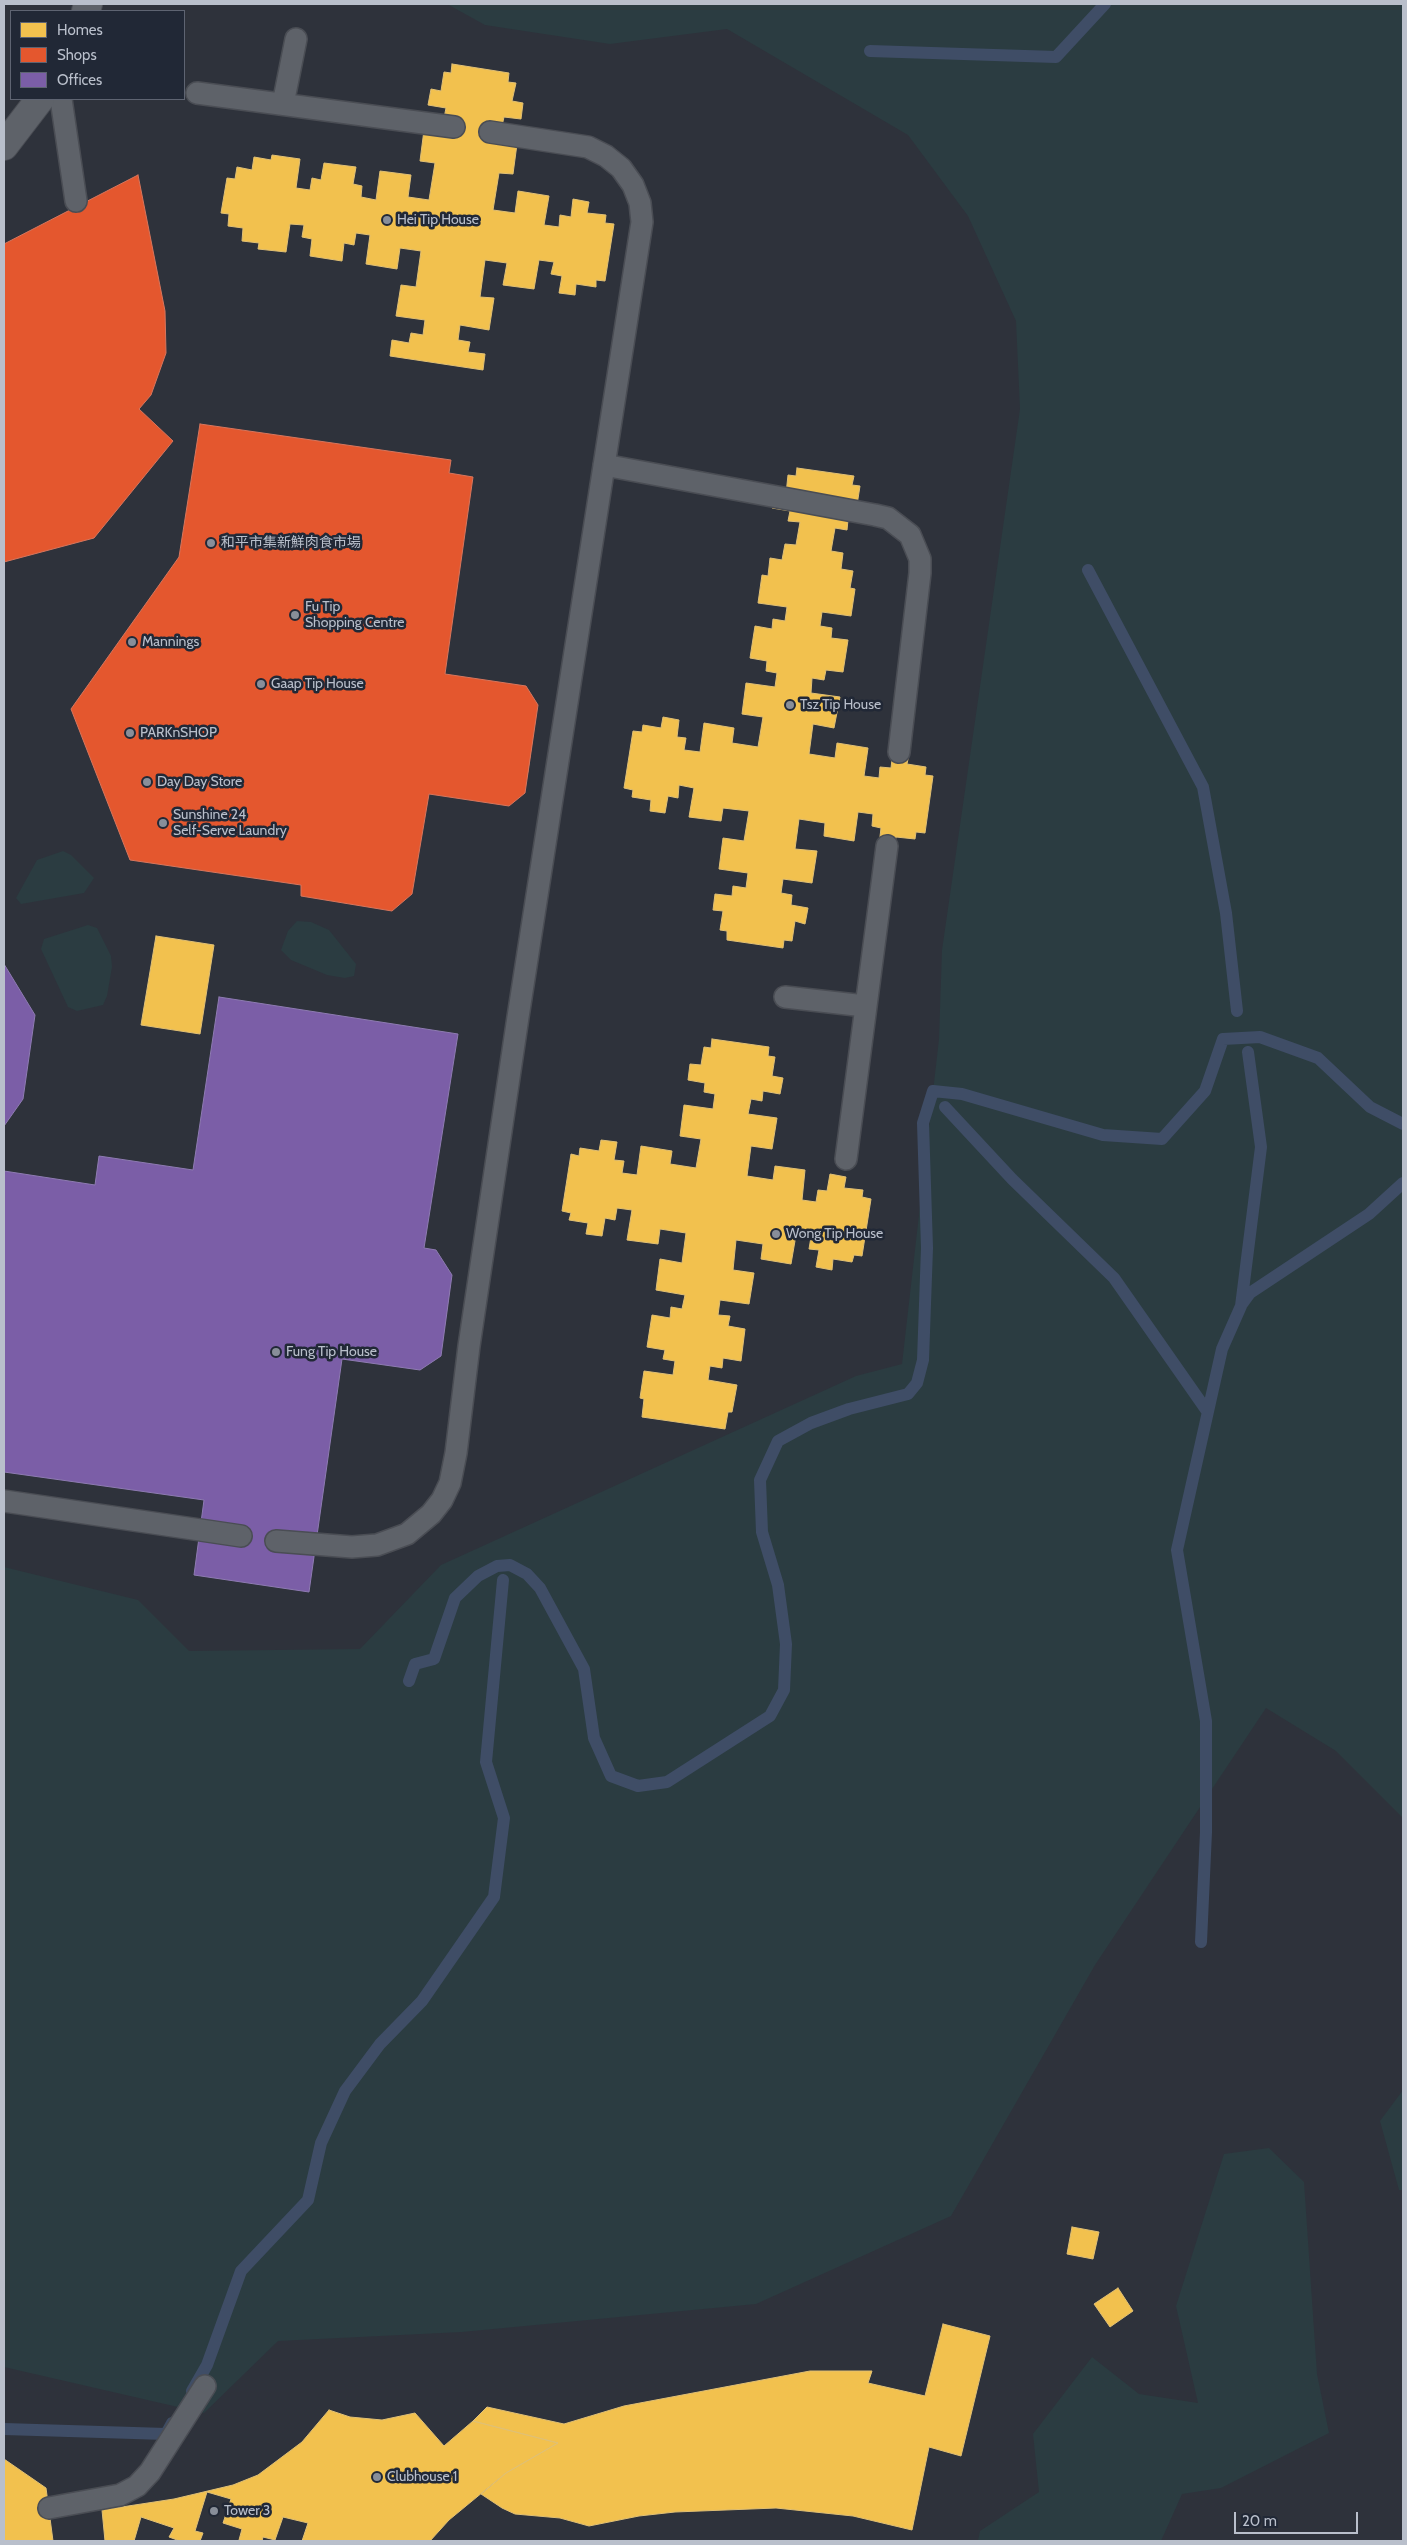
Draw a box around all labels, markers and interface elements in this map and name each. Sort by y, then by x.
legend [10,10,185,100]
text: Homes [57,21,103,39]
text: Shops [57,46,97,64]
text: Offices [57,71,102,89]
place label: Hei Tip House [397,212,479,228]
marker: Hei Tip House [381,214,393,226]
place label: 和平市集新鮮肉食市場 [221,535,361,551]
marker: 和平市集新鮮肉食市場 [205,537,217,549]
place label: Fu Tip Shopping Centre [305,599,404,632]
marker: Fu Tip Shopping Centre [289,609,301,621]
place label: Mannings [142,634,199,650]
marker: Mannings [126,636,138,648]
place label: Gaap Tip House [271,676,364,692]
marker: Gaap Tip House [255,678,267,690]
place label: Tsz Tip House [800,697,881,713]
marker: Tsz Tip House [784,699,796,711]
place label: PARKnSHOP [140,725,217,741]
marker: PARKnSHOP [124,727,136,739]
place label: Day Day Store [157,774,242,790]
marker: Day Day Store [141,776,153,788]
place label: Sunshine 24 Self-Serve Laundry [173,807,287,840]
marker: Sunshine 24 Self-Serve Laundry [157,817,169,829]
place label: Wong Tip House [786,1226,883,1242]
marker: Wong Tip House [770,1228,782,1240]
place label: Fung Tip House [286,1344,377,1360]
marker: Fung Tip House [270,1346,282,1358]
place label: Clubhouse 1 [387,2469,457,2485]
marker: Clubhouse 1 [371,2471,383,2483]
scale bar [1237,2502,1361,2534]
place label: Tower 3 [224,2503,270,2519]
marker: Tower 3 [208,2505,220,2517]
text: 20 m [1242,2512,1277,2530]

